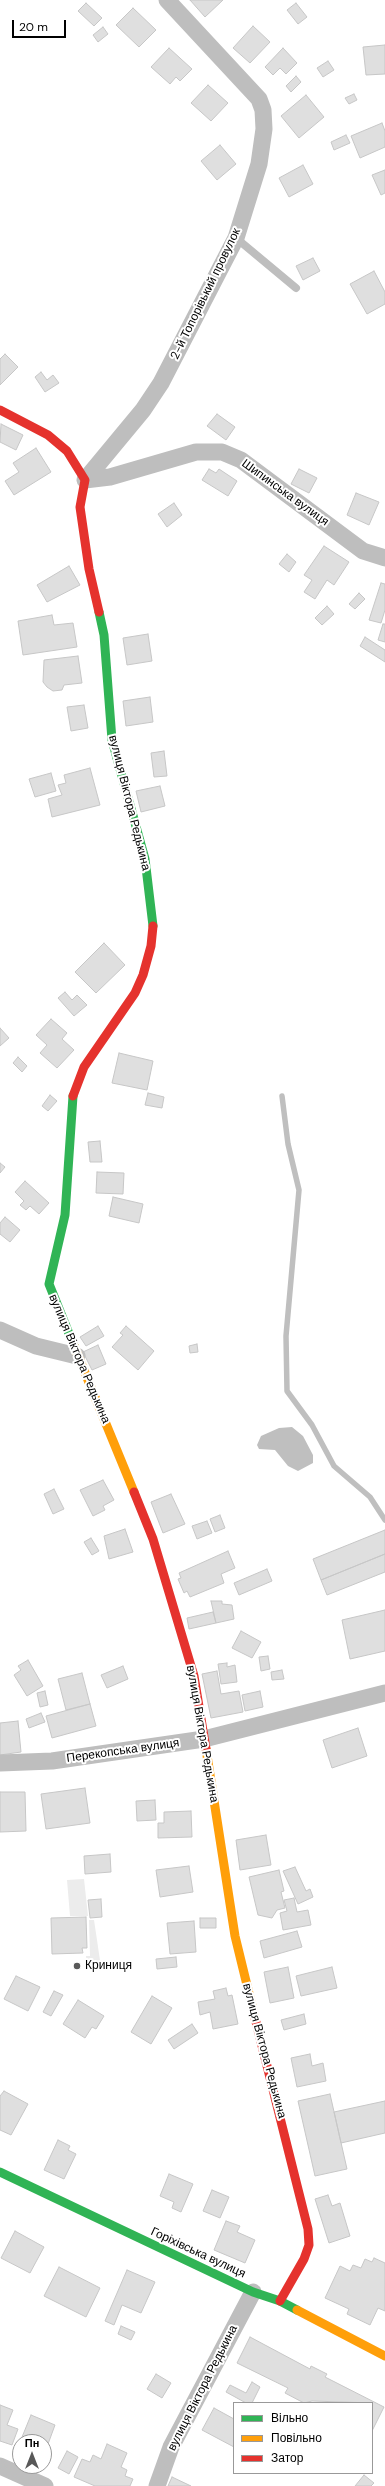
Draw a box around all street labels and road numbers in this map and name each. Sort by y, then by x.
street label: 2-й Топорівький провулок [168,226,244,362]
street label: Шипинська вулиця [239,457,331,529]
street label: вулиця Віктора Редькина [105,734,153,872]
street label: вулиця Віктора Редькина [45,1292,113,1426]
street label: вулиця Віктора Редькина [183,1664,221,1804]
street label: Перекопська вулиця [66,1736,180,1766]
street label: вулиця Віктора Редькина [239,1982,289,2120]
street label: Горіхівська вулиця [148,2225,248,2281]
street label: вулиця Віктора Редькина [165,2323,241,2453]

